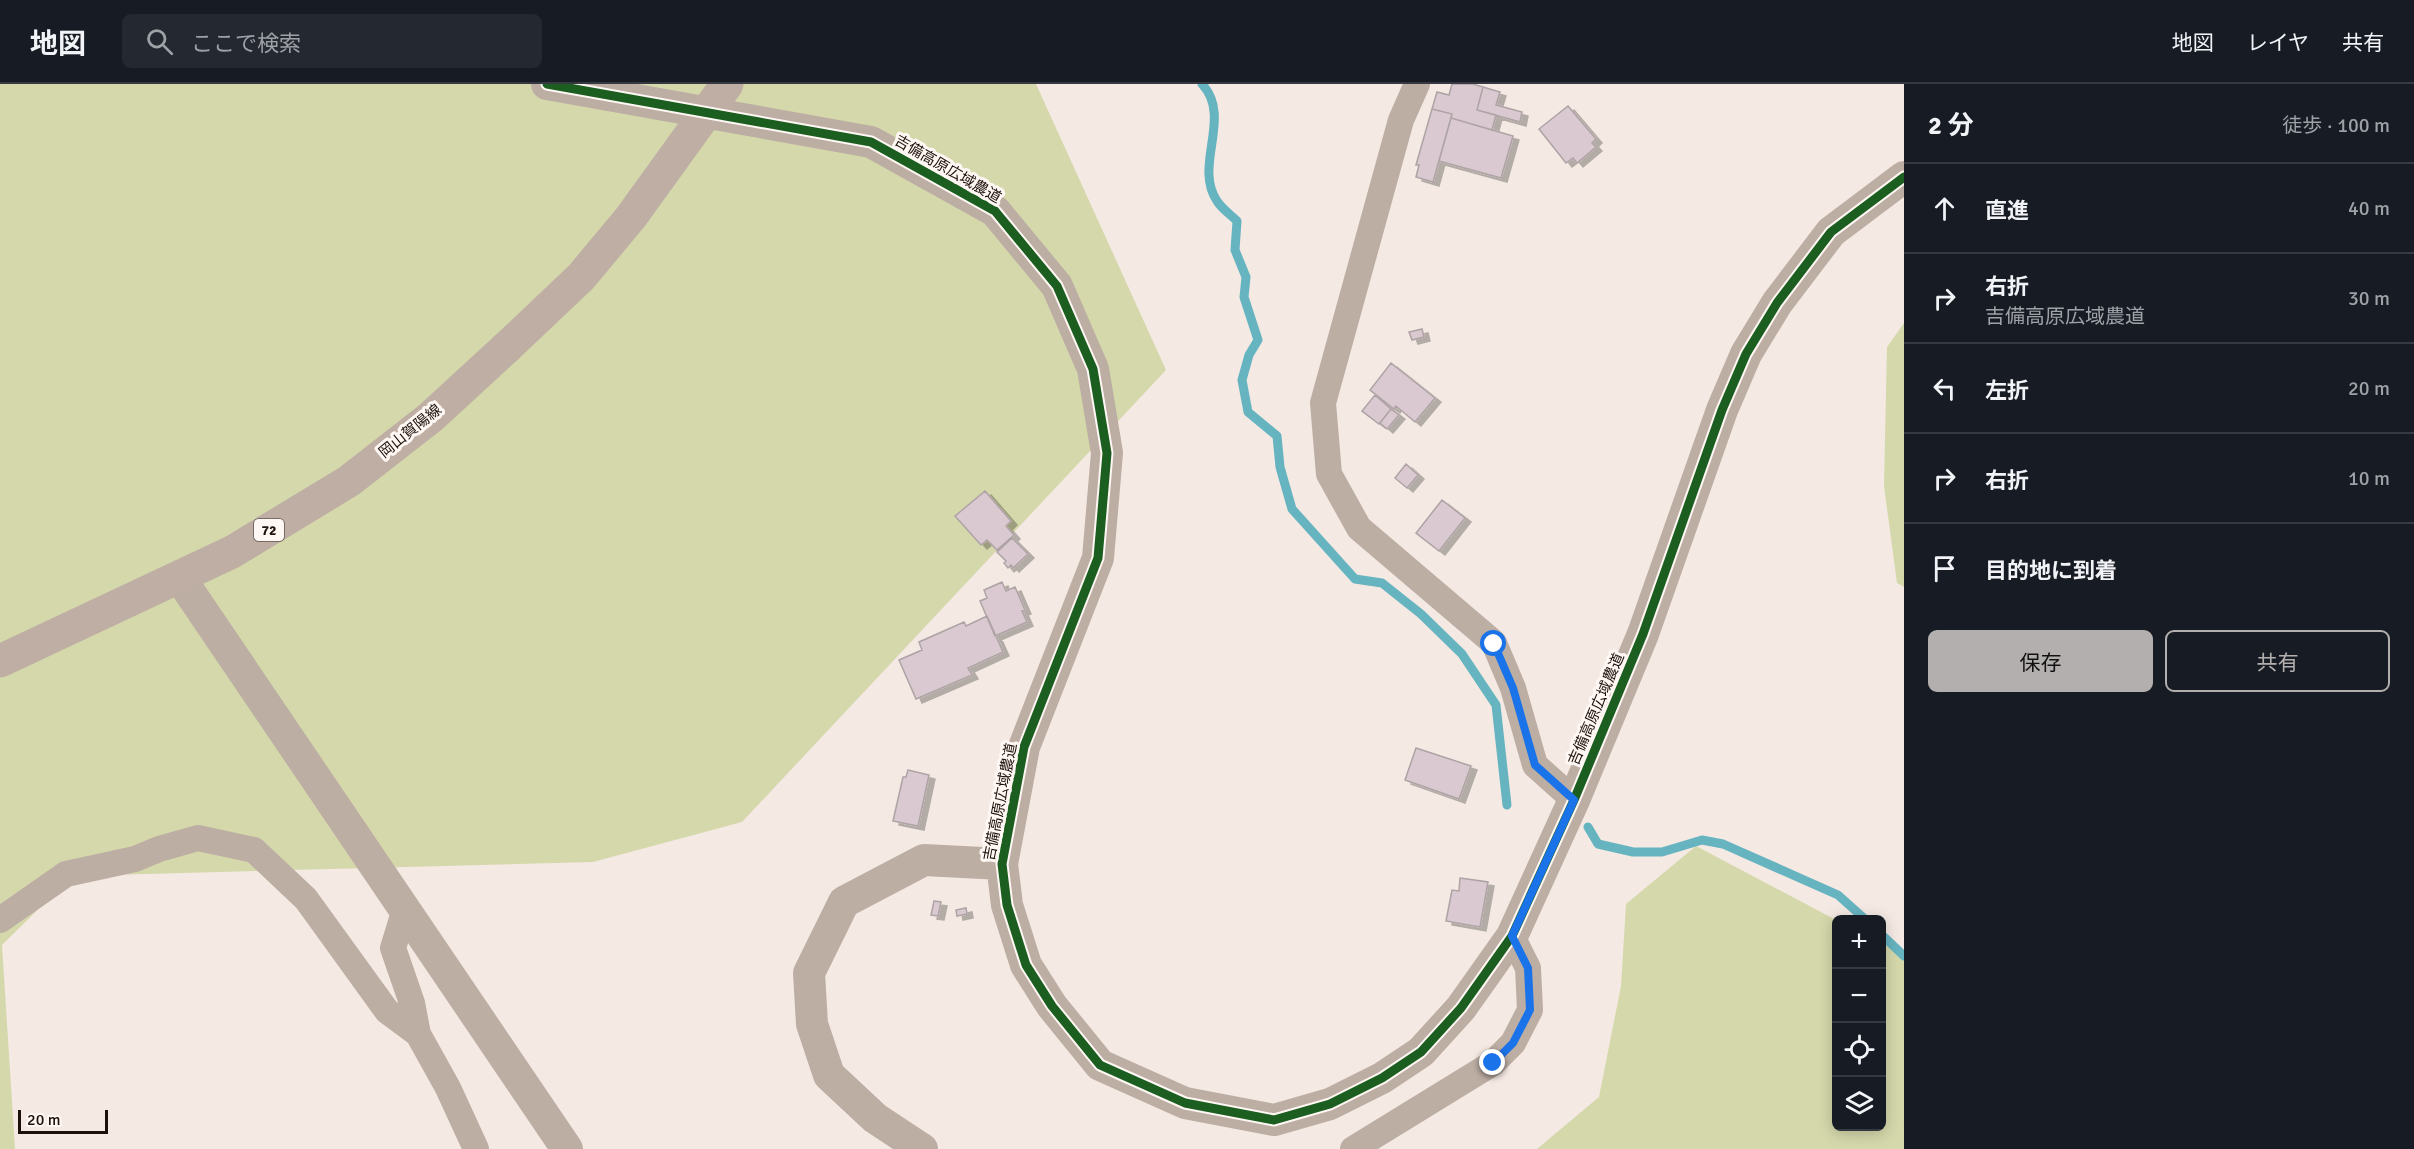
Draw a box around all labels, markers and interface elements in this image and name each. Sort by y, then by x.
search box [122,14,542,68]
icon: search [143,25,176,58]
text: 地図 [30,27,86,61]
text: ここで検索 [191,30,301,57]
text: 地図 [2172,30,2214,56]
text: レイヤ [2247,30,2309,56]
text: 共有 [2342,30,2384,56]
text: 2 分 [1928,110,1974,142]
text: 徒歩 · 100 m [2282,113,2390,138]
street label: 吉備高原広域農道 [892,131,1004,207]
icon: ahead [1928,192,1961,225]
text: 40 m [2348,196,2390,221]
text: 直進 [1985,197,2029,224]
text: 右折 [1985,273,2029,300]
icon: right [1928,282,1961,315]
text: 30 m [2348,286,2390,311]
text: 吉備高原広域農道 [1985,304,2145,329]
icon: left [1928,372,1961,405]
text: 20 m [2348,376,2390,401]
text: 左折 [1985,377,2029,404]
street label: 岡山賀陽線 [375,400,445,462]
icon: right [1928,462,1961,495]
text: 10 m [2348,466,2390,491]
text: 右折 [1985,467,2029,494]
road number: 72 [254,519,284,541]
icon: arrive [1928,552,1961,585]
text: 目的地に到着 [1985,557,2117,584]
route start [1480,630,1506,656]
button: 保存 [1928,630,2153,692]
button: 共有 [2165,630,2390,692]
street label: 吉備高原広域農道 [1564,650,1628,768]
street label: 吉備高原広域農道 [980,741,1020,863]
map controls [1832,915,1886,1131]
button: + [1832,915,1886,969]
button: − [1832,969,1886,1023]
button: locate [1832,1023,1886,1077]
route end [1479,1049,1505,1075]
button: layers [1832,1077,1886,1131]
scale bar [18,1107,108,1134]
text: 20 m [27,1110,61,1130]

